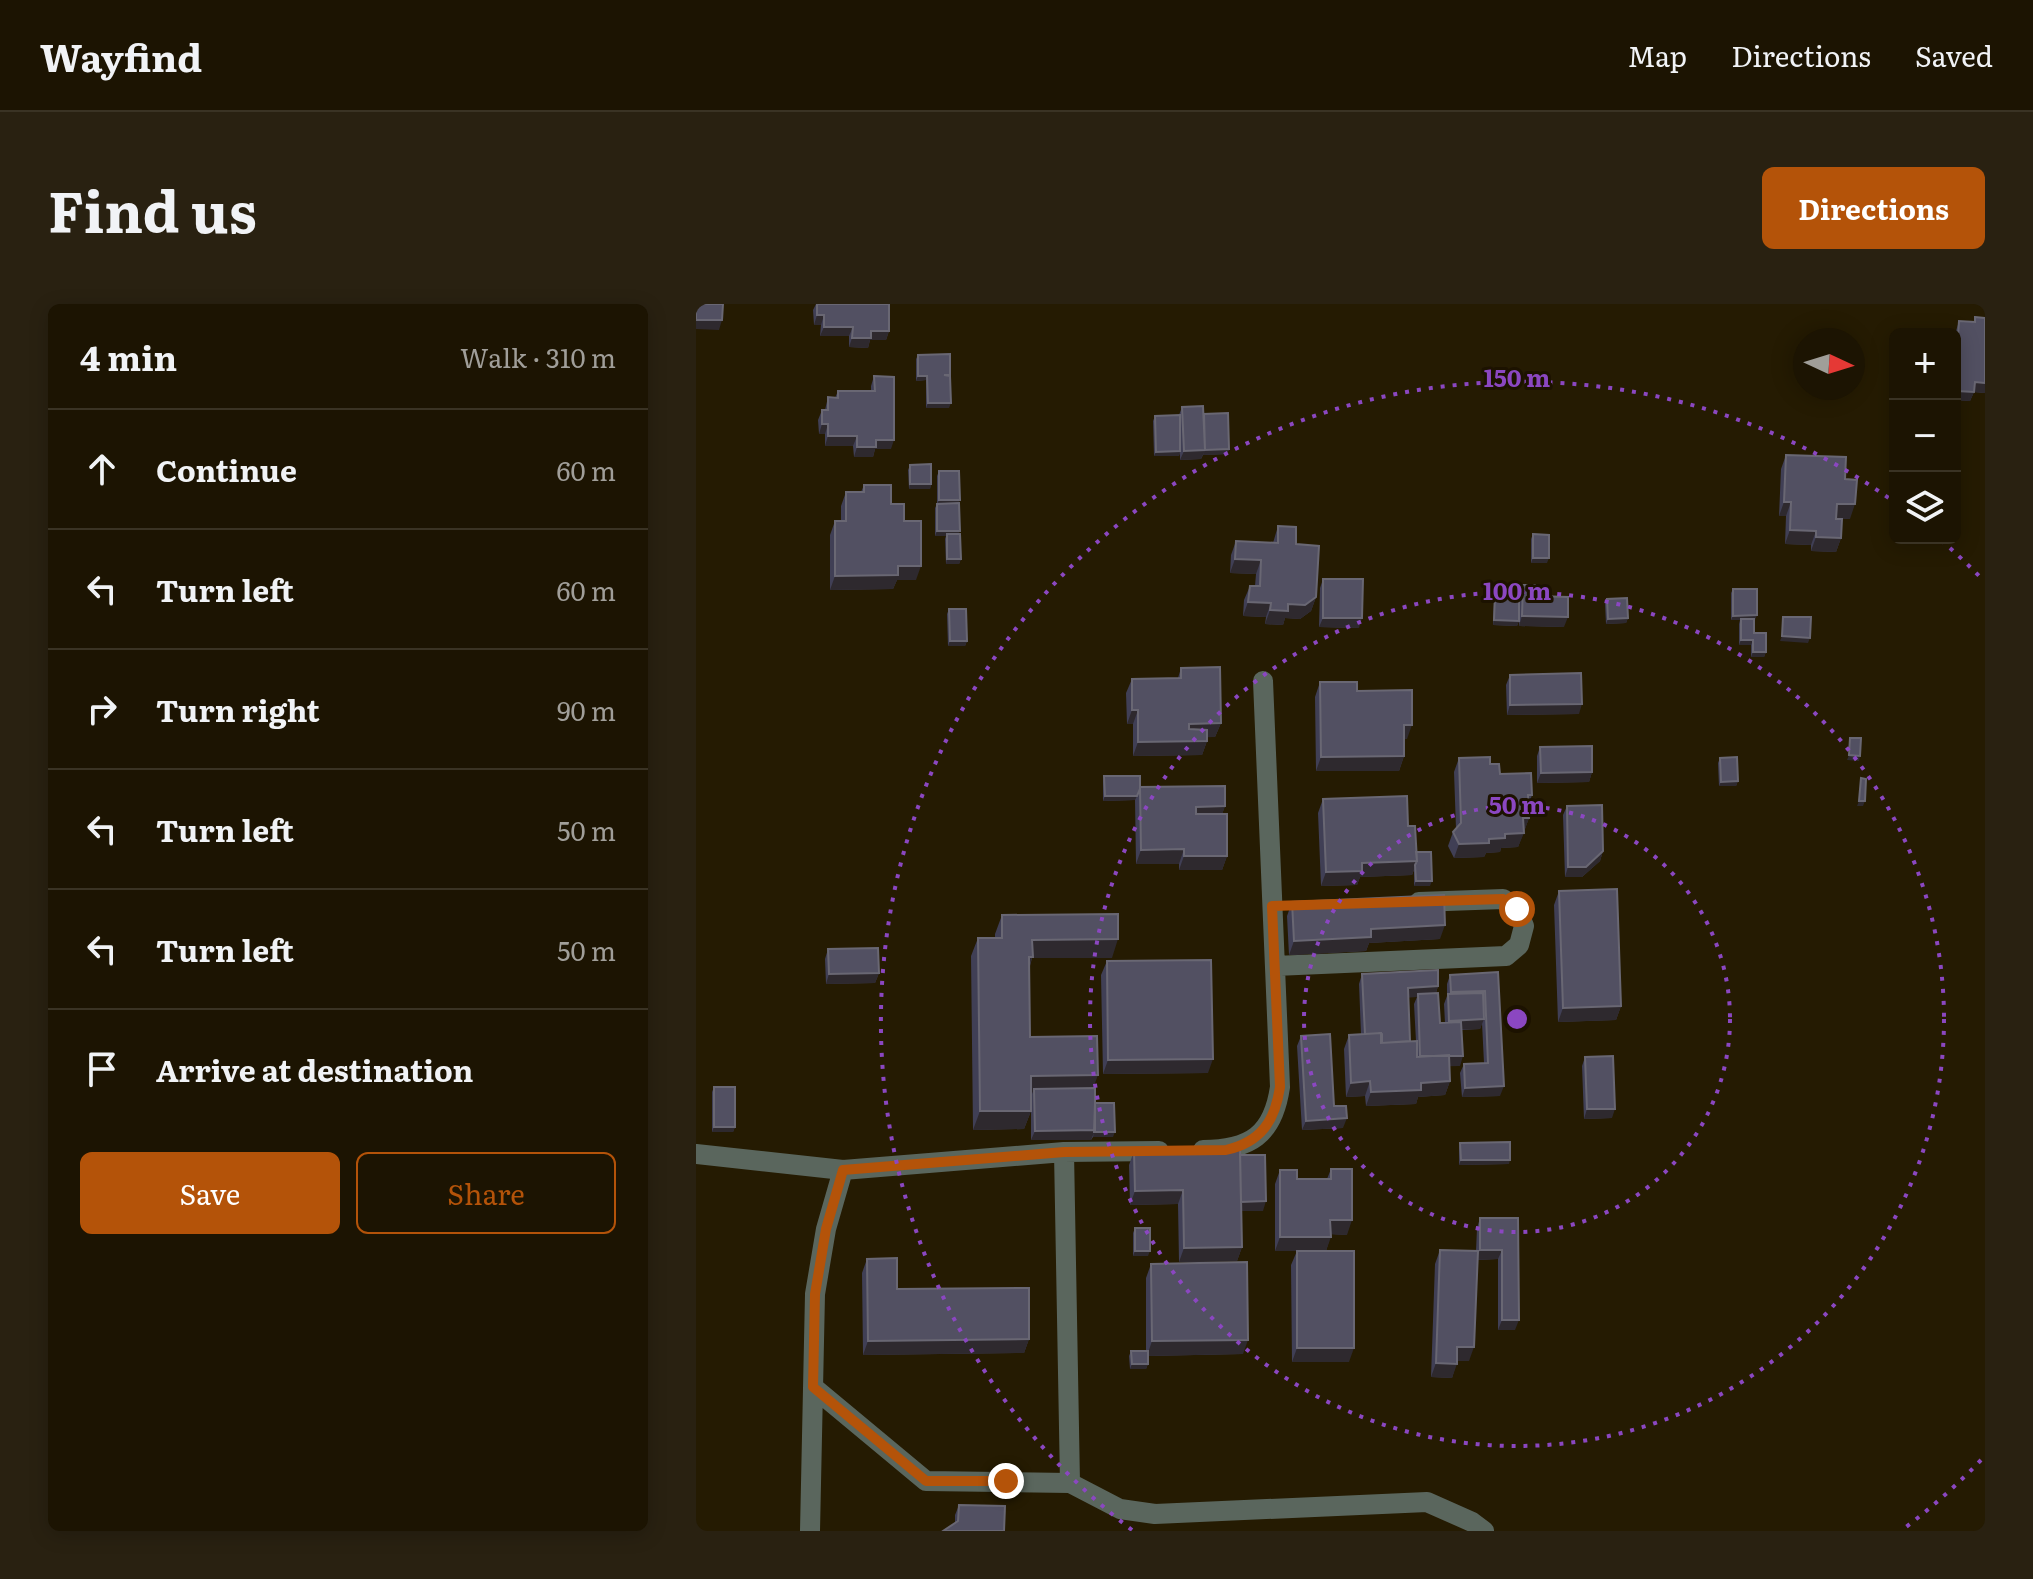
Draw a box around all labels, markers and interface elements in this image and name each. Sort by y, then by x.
text: Wayfind [40,27,202,84]
text: Map [1628,34,1687,76]
text: Directions [1731,34,1871,76]
text: Saved [1915,34,1993,76]
text: Find us [48,167,257,250]
button: Directions [1762,167,1985,249]
north arrow [1793,328,1865,400]
map controls [1889,328,1961,544]
button: + [1889,328,1961,400]
text: 4 min [80,331,177,381]
text: Walk · 310 m [460,337,616,376]
text: 150 m [1484,359,1550,394]
button: − [1889,400,1961,472]
icon: ahead [80,447,124,491]
text: Continue [156,447,297,491]
text: 60 m [557,450,616,489]
button: layers [1889,472,1961,544]
icon: left [80,567,124,611]
text: Turn left [156,567,294,611]
text: 60 m [557,570,616,609]
text: 100 m [1483,572,1551,607]
icon: right [80,687,124,731]
text: Turn right [156,687,320,731]
text: 90 m [557,690,616,729]
text: 50 m [1489,786,1545,821]
icon: left [80,807,124,851]
text: Turn left [156,807,294,851]
text: 50 m [557,810,616,849]
route start [1499,891,1535,927]
icon: left [80,927,124,971]
text: Turn left [156,927,294,971]
text: 50 m [557,930,616,969]
centre of rings [1503,1005,1531,1033]
icon: arrive [80,1047,124,1091]
text: Arrive at destination [156,1047,473,1091]
button: Save [80,1152,340,1234]
button: Share [356,1152,616,1234]
route end [988,1463,1024,1499]

